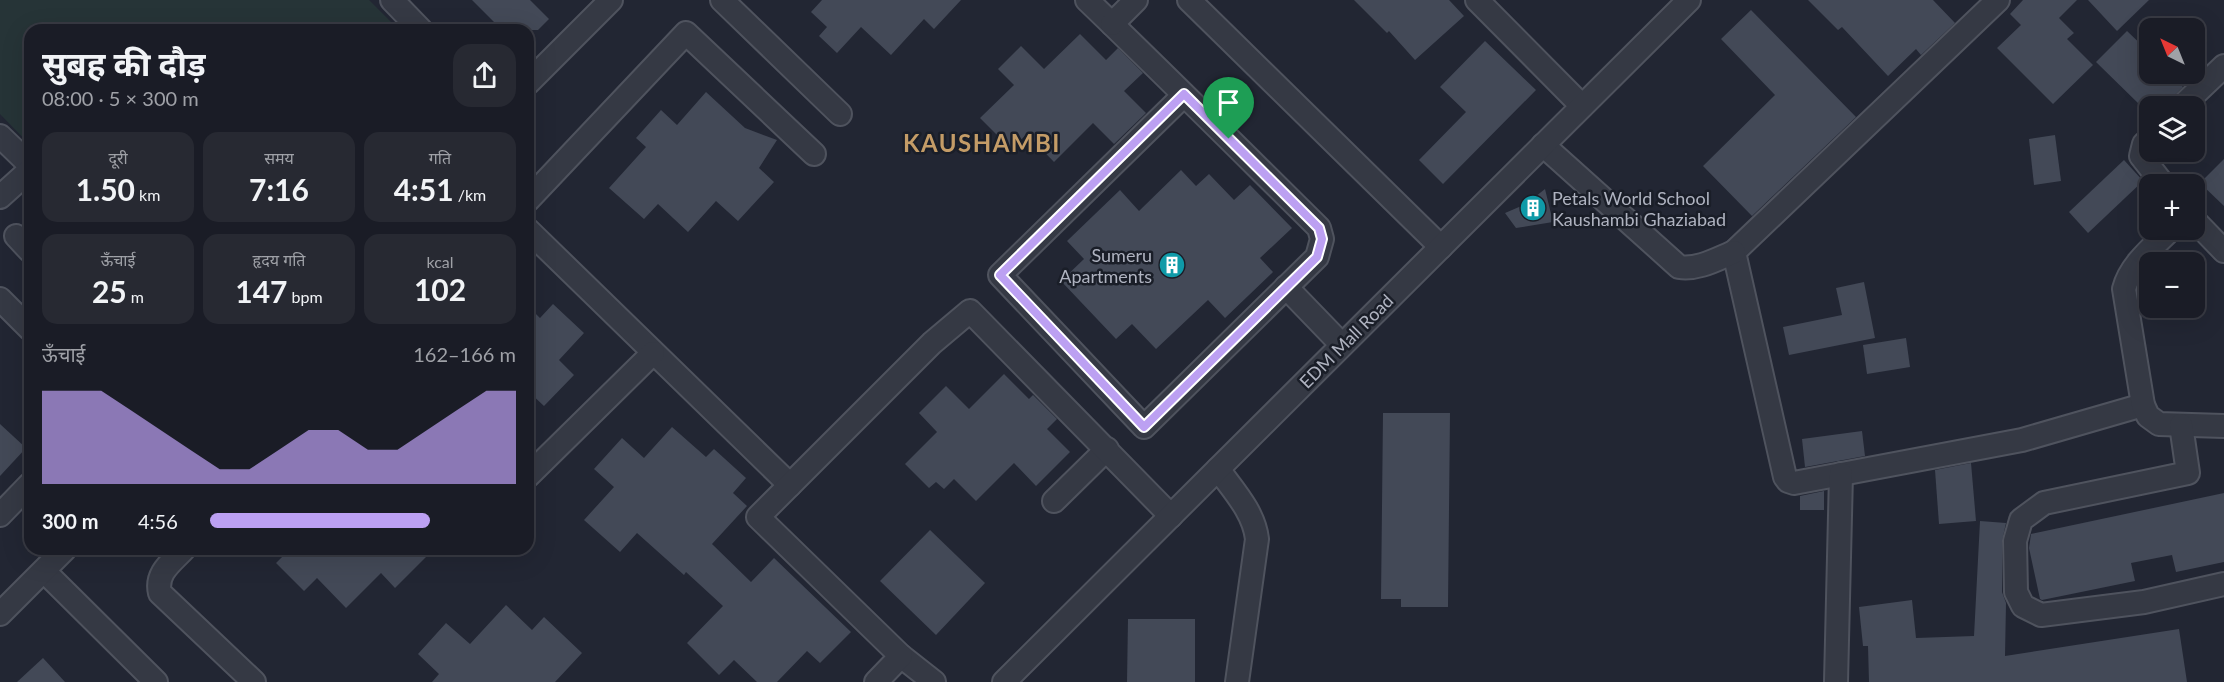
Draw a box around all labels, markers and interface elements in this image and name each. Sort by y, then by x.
north arrow [2139,18,2205,84]
map controls [2139,18,2205,318]
text: सुबह की दौड़ [42,43,206,83]
button: share [453,44,516,107]
pin [1203,77,1254,139]
text: 08:00 · 5 × 300 m [42,86,199,110]
icon: arrive [1212,86,1245,119]
button: layers [2139,96,2205,162]
district label: KAUSHAMBI [903,128,1061,157]
text: दूरी [108,148,128,167]
text: समय [264,148,294,167]
text: गति [429,148,451,167]
text: 1.50 [76,171,135,207]
text: 7:16 [249,171,309,207]
text: 4:51 [394,171,454,207]
button: + [2139,174,2205,240]
text: km [135,185,160,204]
text: /km [454,185,486,204]
place label: Petals World School Kaushambi Ghaziabad [1552,187,1726,230]
building icon: Petals World School Kaushambi Ghaziabad [1518,193,1548,223]
place label: Sumeru Apartments [1059,244,1152,287]
text: ऊँचाई [101,250,135,269]
text: हृदय गति [253,250,305,269]
building icon: Sumeru Apartments [1157,250,1187,280]
text: kcal [426,252,454,271]
button: − [2139,252,2205,318]
text: 102 [414,271,466,307]
text: 25 [92,273,127,309]
text: 147 [235,273,288,309]
text: m [127,287,144,306]
text: bpm [288,287,323,306]
street label: EDM Mall Road [1294,289,1398,393]
text: ऊँचाई [42,342,85,366]
text: 162–166 m [413,342,516,366]
text: 300 m [42,509,98,533]
text: 4:56 [138,509,178,533]

